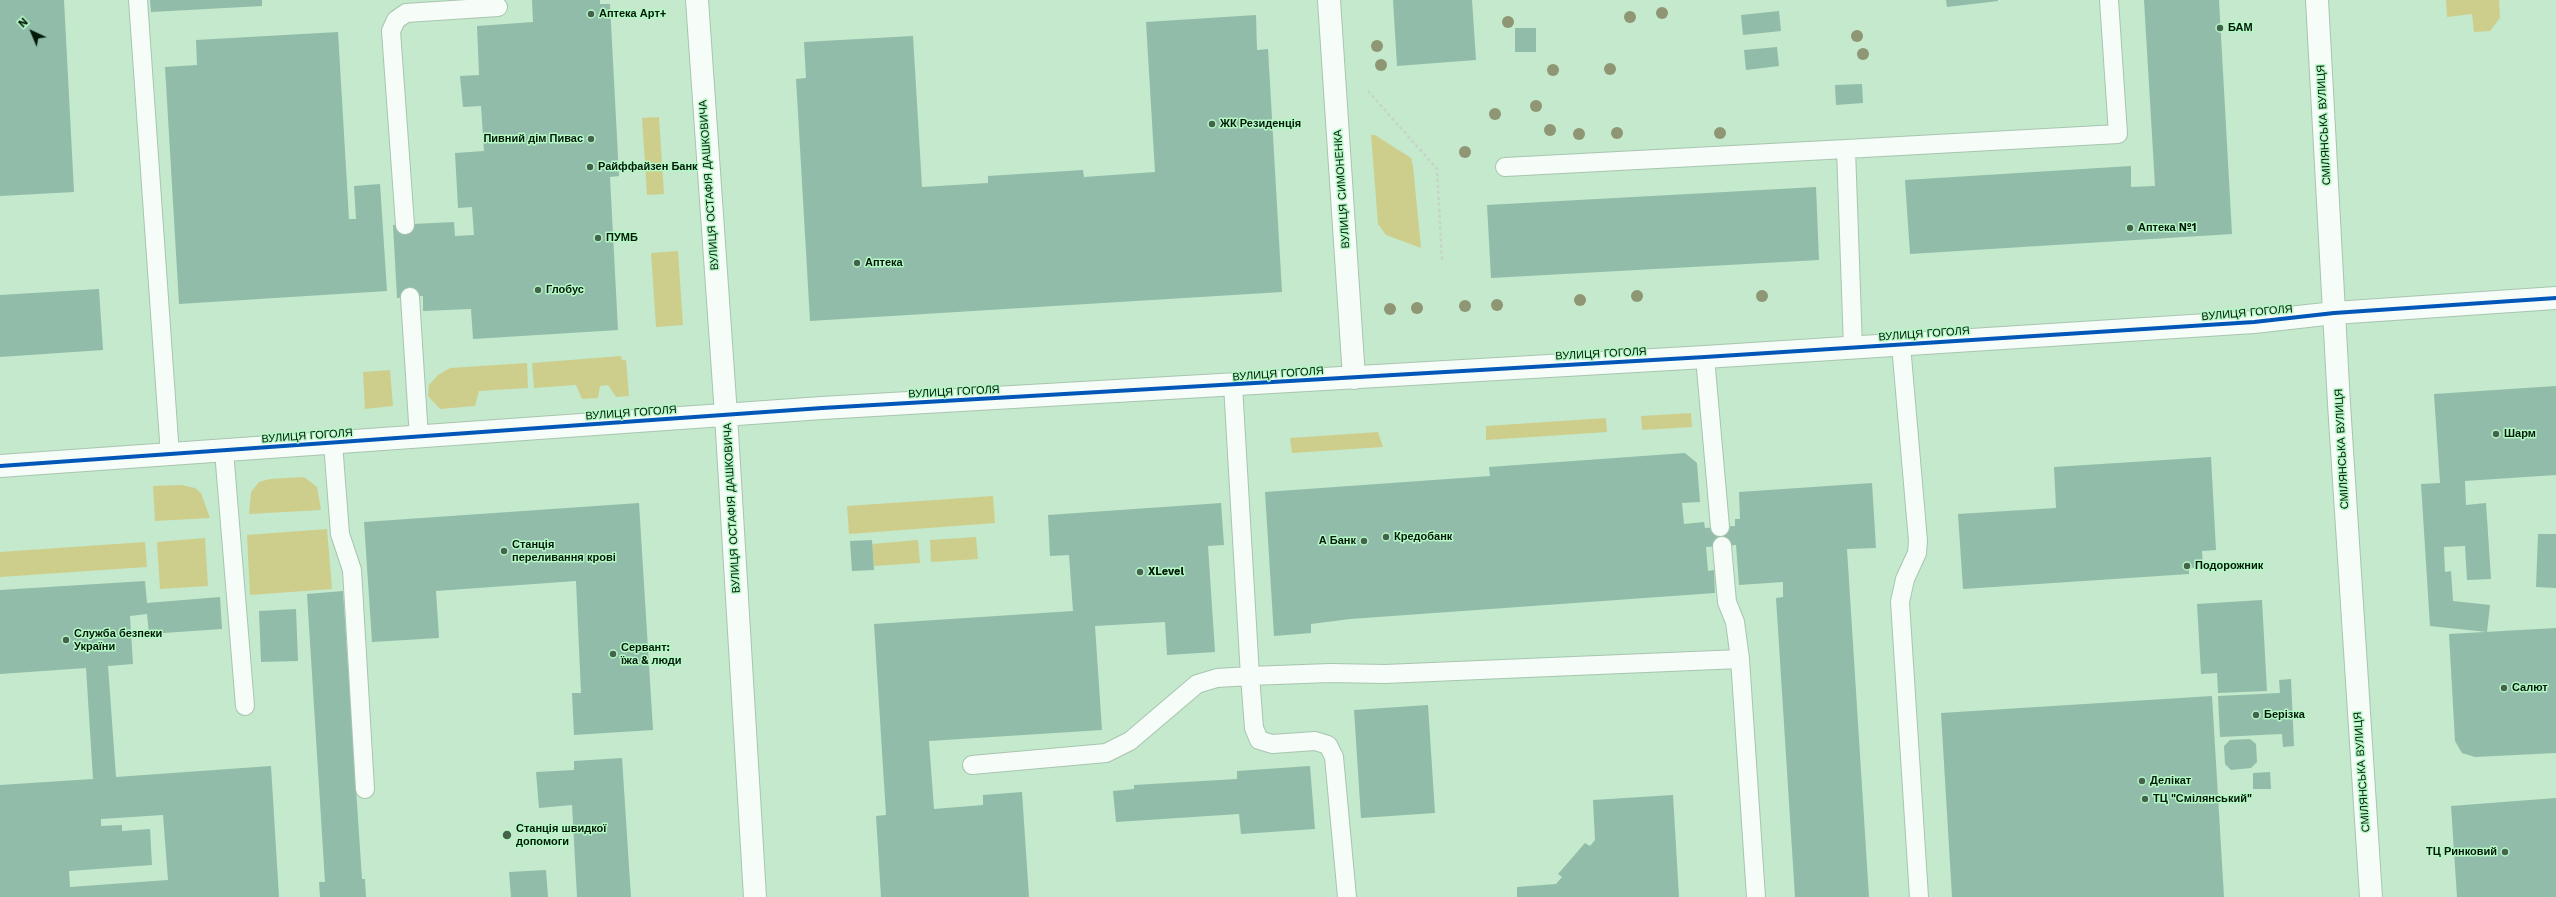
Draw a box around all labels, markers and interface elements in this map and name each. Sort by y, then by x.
place label: Аптека Арт+ [599,7,666,21]
marker: Аптека Арт+ [586,9,596,19]
north arrow [12,12,52,52]
text: N [16,15,31,31]
place label: БАМ [2228,21,2253,35]
marker: БАМ [2215,23,2225,33]
street label: СМІЛЯНСЬКА ВУЛИЦЯ [2314,64,2334,186]
street label: ВУЛИЦЯ ОСТАФІЯ ДАШКОВИЧА [696,99,722,271]
place label: ЖК Резиденція [1220,117,1301,131]
marker: ЖК Резиденція [1207,119,1217,129]
street label: ВУЛИЦЯ СИМОНЕНКА [1331,129,1353,249]
place label: Пивний дім Пивас [483,132,583,146]
marker: Пивний дім Пивас [586,134,596,144]
place label: Райффайзен Банк [598,160,698,174]
marker: Райффайзен Банк [585,162,595,172]
place label: Аптека №1 [2138,221,2196,235]
marker: Аптека №1 [2125,223,2135,233]
place label: ПУМБ [606,231,638,245]
marker: ПУМБ [593,233,603,243]
place label: Аптека [865,256,903,270]
marker: Аптека [852,258,862,268]
place label: Глобус [546,283,584,297]
marker: Глобус [533,285,543,295]
street label: ВУЛИЦЯ ГОГОЛЯ [2201,302,2293,324]
street label: ВУЛИЦЯ ГОГОЛЯ [1878,324,1970,344]
street label: ВУЛИЦЯ ГОГОЛЯ [1555,345,1647,363]
street label: ВУЛИЦЯ ГОГОЛЯ [1232,364,1324,384]
street label: ВУЛИЦЯ ГОГОЛЯ [908,383,1000,401]
street label: СМІЛЯНСЬКА ВУЛИЦЯ [2332,388,2352,510]
street label: ВУЛИЦЯ ГОГОЛЯ [585,403,677,423]
street label: ВУЛИЦЯ ОСТАФІЯ ДАШКОВИЧА [721,422,743,594]
street label: ВУЛИЦЯ ГОГОЛЯ [261,426,353,446]
place label: Шарм [2504,427,2536,441]
marker: Шарм [2491,429,2501,439]
place label: Кредобанк [1394,530,1452,544]
marker: Кредобанк [1381,532,1391,542]
place label: А Банк [1319,534,1356,548]
marker: А Банк [1359,536,1369,546]
place label: Станція переливання крові [512,538,616,564]
marker: Станція переливання крові [499,546,509,556]
place label: Подорожник [2195,559,2263,573]
marker: Подорожник [2182,561,2192,571]
place label: XLevel [1148,565,1184,579]
marker: XLevel [1135,567,1145,577]
place label: Служба безпеки України [74,627,162,653]
marker: Служба безпеки України [61,635,71,645]
place label: Сервант: їжа & люди [621,641,682,667]
marker: Сервант: їжа & люди [608,649,618,659]
place label: Салют [2512,681,2548,695]
marker: Салют [2499,683,2509,693]
place label: Берізка [2264,708,2305,722]
marker: Берізка [2251,710,2261,720]
street label: СМІЛЯНСЬКА ВУЛИЦЯ [2351,711,2373,833]
place label: Делікат [2150,774,2191,788]
marker: Делікат [2137,776,2147,786]
place label: ТЦ "Смілянський" [2153,792,2252,806]
marker: ТЦ "Смілянський" [2140,794,2150,804]
place label: Станція швидкої допомоги [516,822,606,848]
marker: Станція швидкої допомоги [501,829,513,841]
place label: ТЦ Ринковий [2426,845,2497,859]
marker: ТЦ Ринковий [2500,847,2510,857]

